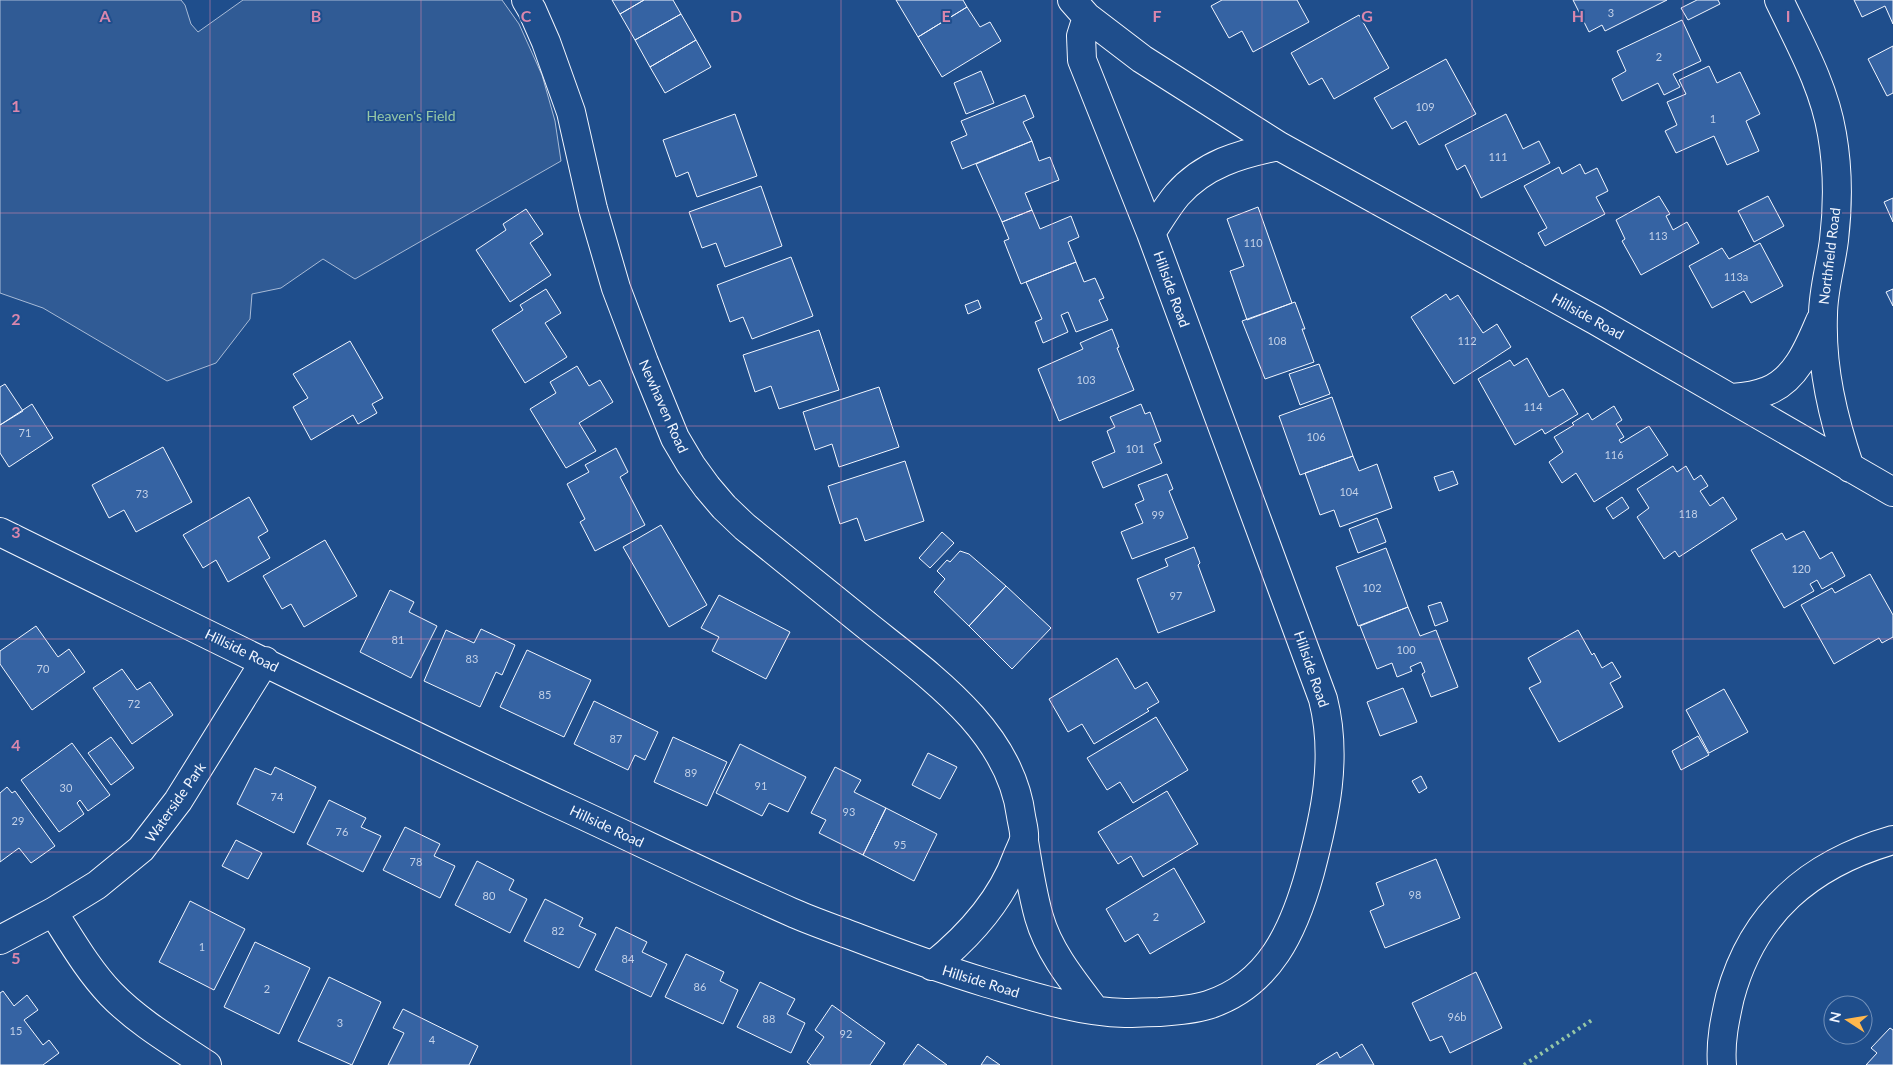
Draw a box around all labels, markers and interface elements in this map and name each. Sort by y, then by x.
text: A [98,6,111,25]
text: B [311,6,321,25]
text: C [521,6,532,25]
text: D [730,6,742,25]
text: E [941,6,951,25]
text: F [1152,6,1162,25]
text: G [1361,6,1373,25]
text: H [1572,6,1584,25]
house number: 3 [1608,6,1614,19]
text: I [1786,6,1790,25]
house number: 2 [1656,50,1662,63]
text: 1 [11,96,21,115]
house number: 109 [1415,100,1435,113]
park label: Heaven's Field [367,107,455,124]
house number: 1 [1710,112,1716,125]
house number: 111 [1488,150,1508,163]
street label: Northfield Road [1815,207,1843,305]
house number: 113 [1648,229,1668,242]
house number: 110 [1243,236,1263,249]
street label: Hillside Road [1150,249,1194,329]
house number: 113a [1724,270,1748,283]
street label: Hillside Road [1549,289,1627,343]
text: 2 [11,309,21,328]
house number: 108 [1267,334,1287,347]
house number: 112 [1457,334,1477,347]
street label: Newhaven Road [636,357,692,455]
house number: 103 [1076,373,1096,386]
house number: 114 [1523,400,1543,413]
house number: 71 [19,426,31,439]
house number: 106 [1306,430,1326,443]
house number: 101 [1125,442,1145,455]
house number: 116 [1604,448,1624,461]
house number: 104 [1339,485,1359,498]
house number: 73 [136,487,148,500]
house number: 118 [1678,507,1698,520]
house number: 99 [1152,508,1164,521]
text: 3 [11,522,21,541]
house number: 120 [1791,562,1811,575]
house number: 102 [1362,581,1382,594]
house number: 97 [1170,589,1182,602]
street label: Hillside Road [202,625,282,675]
street label: Hillside Road [1291,628,1333,710]
house number: 81 [392,633,404,646]
house number: 100 [1396,643,1416,656]
house number: 83 [466,652,478,665]
house number: 70 [37,662,50,675]
house number: 85 [539,688,551,701]
house number: 72 [128,697,140,710]
house number: 87 [610,732,622,745]
text: 4 [11,735,21,754]
street label: Waterside Park [141,758,209,845]
house number: 89 [685,766,697,779]
house number: 91 [755,779,767,792]
house number: 30 [60,781,73,794]
house number: 74 [271,790,284,803]
street label: Hillside Road [567,801,647,851]
house number: 93 [843,805,855,818]
house number: 29 [12,814,24,827]
house number: 76 [336,825,348,838]
house number: 95 [894,838,906,851]
house number: 78 [410,855,422,868]
house number: 98 [1409,888,1421,901]
house number: 80 [483,889,496,902]
house number: 2 [1153,910,1159,923]
house number: 82 [552,924,564,937]
house number: 1 [199,940,205,953]
text: 5 [11,948,21,967]
house number: 84 [622,952,635,965]
street label: Hillside Road [940,961,1022,1001]
house number: 86 [694,980,706,993]
house number: 2 [264,982,270,995]
north arrow [1823,995,1873,1045]
house number: 96b [1448,1010,1466,1023]
text: N [1825,1010,1844,1024]
house number: 88 [763,1012,775,1025]
house number: 3 [337,1016,343,1029]
house number: 15 [10,1024,22,1037]
house number: 92 [840,1027,852,1040]
house number: 4 [429,1033,436,1046]

